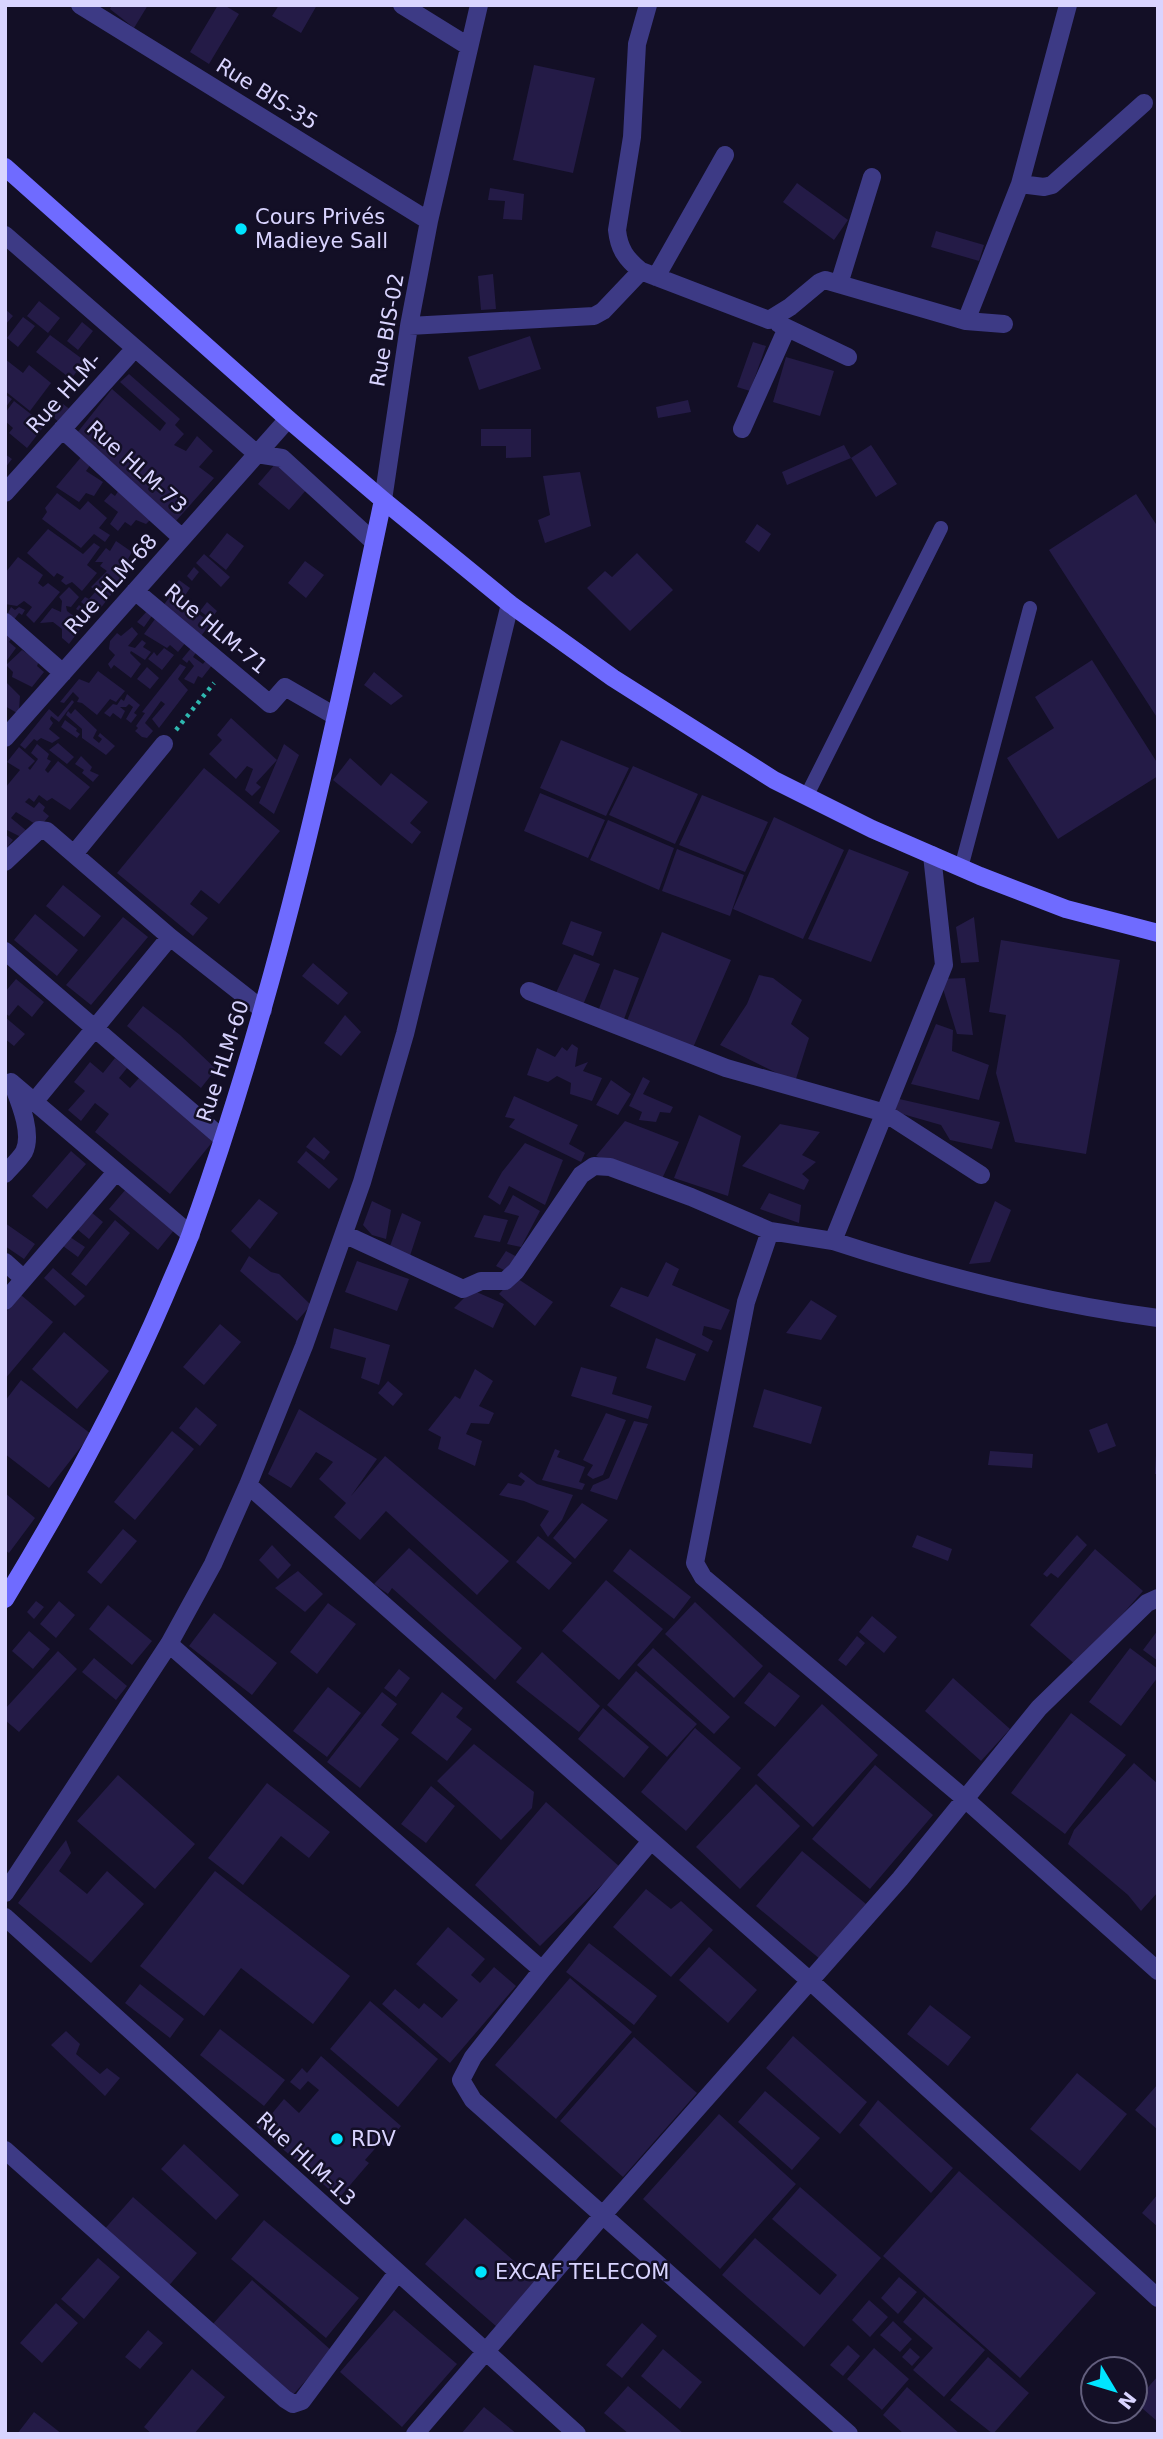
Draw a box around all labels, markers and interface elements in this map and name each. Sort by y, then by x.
street label: Rue BIS-35 [212,53,322,135]
place label: Cours Privés Madieye Sall [255,205,388,253]
marker: Cours Privés Madieye Sall [233,221,249,237]
street label: Rue BIS-02 [365,271,409,389]
street label: Rue HLM- [22,348,106,438]
street label: Rue HLM-73 [82,416,192,518]
street label: Rue HLM-68 [60,529,162,639]
street label: Rue HLM-71 [160,579,272,679]
street label: Rue HLM-60 [192,997,254,1125]
street label: Rue HLM-13 [252,2107,360,2211]
place label: RDV [351,2127,396,2151]
marker: RDV [329,2131,345,2147]
place label: EXCAF TELECOM [495,2260,669,2284]
marker: EXCAF TELECOM [473,2264,489,2280]
north arrow [1079,2355,1149,2425]
text: N [1114,2387,1141,2414]

